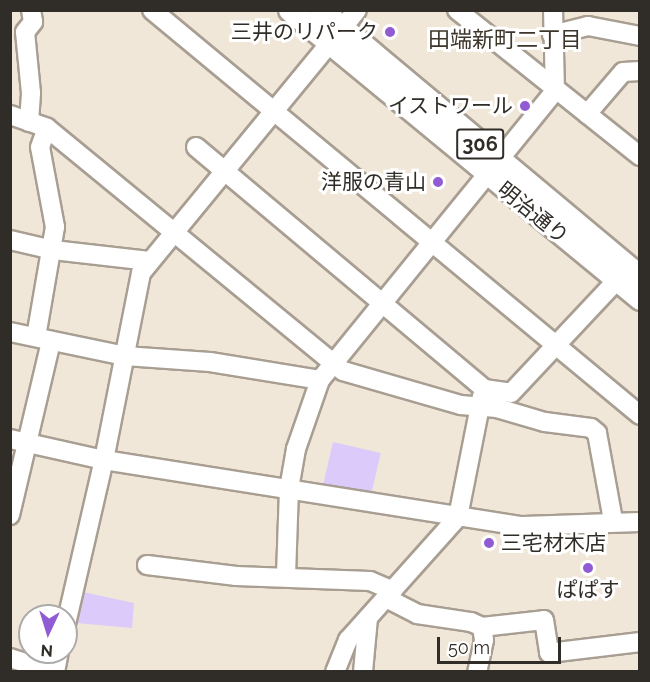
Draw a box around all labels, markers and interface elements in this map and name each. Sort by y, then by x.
place label: 三井のリパーク [231,19,378,45]
marker: 三井のリパーク [383,25,397,39]
district label: 田端新町二丁目 [428,27,582,53]
place label: イストワール [387,93,513,119]
marker: イストワール [518,99,532,113]
road number: 306 [456,127,504,161]
place label: 洋服の青山 [321,169,426,195]
marker: 洋服の青山 [431,175,445,189]
street label: 明治通り [492,177,574,249]
place label: 三宅材木店 [501,530,606,556]
marker: 三宅材木店 [482,536,496,550]
marker: ぱぱす [581,561,595,575]
place label: ぱぱす [557,577,619,603]
north arrow [18,604,78,664]
scale bar [440,625,564,663]
text: 50 m [448,637,490,658]
text: N [40,641,54,660]

